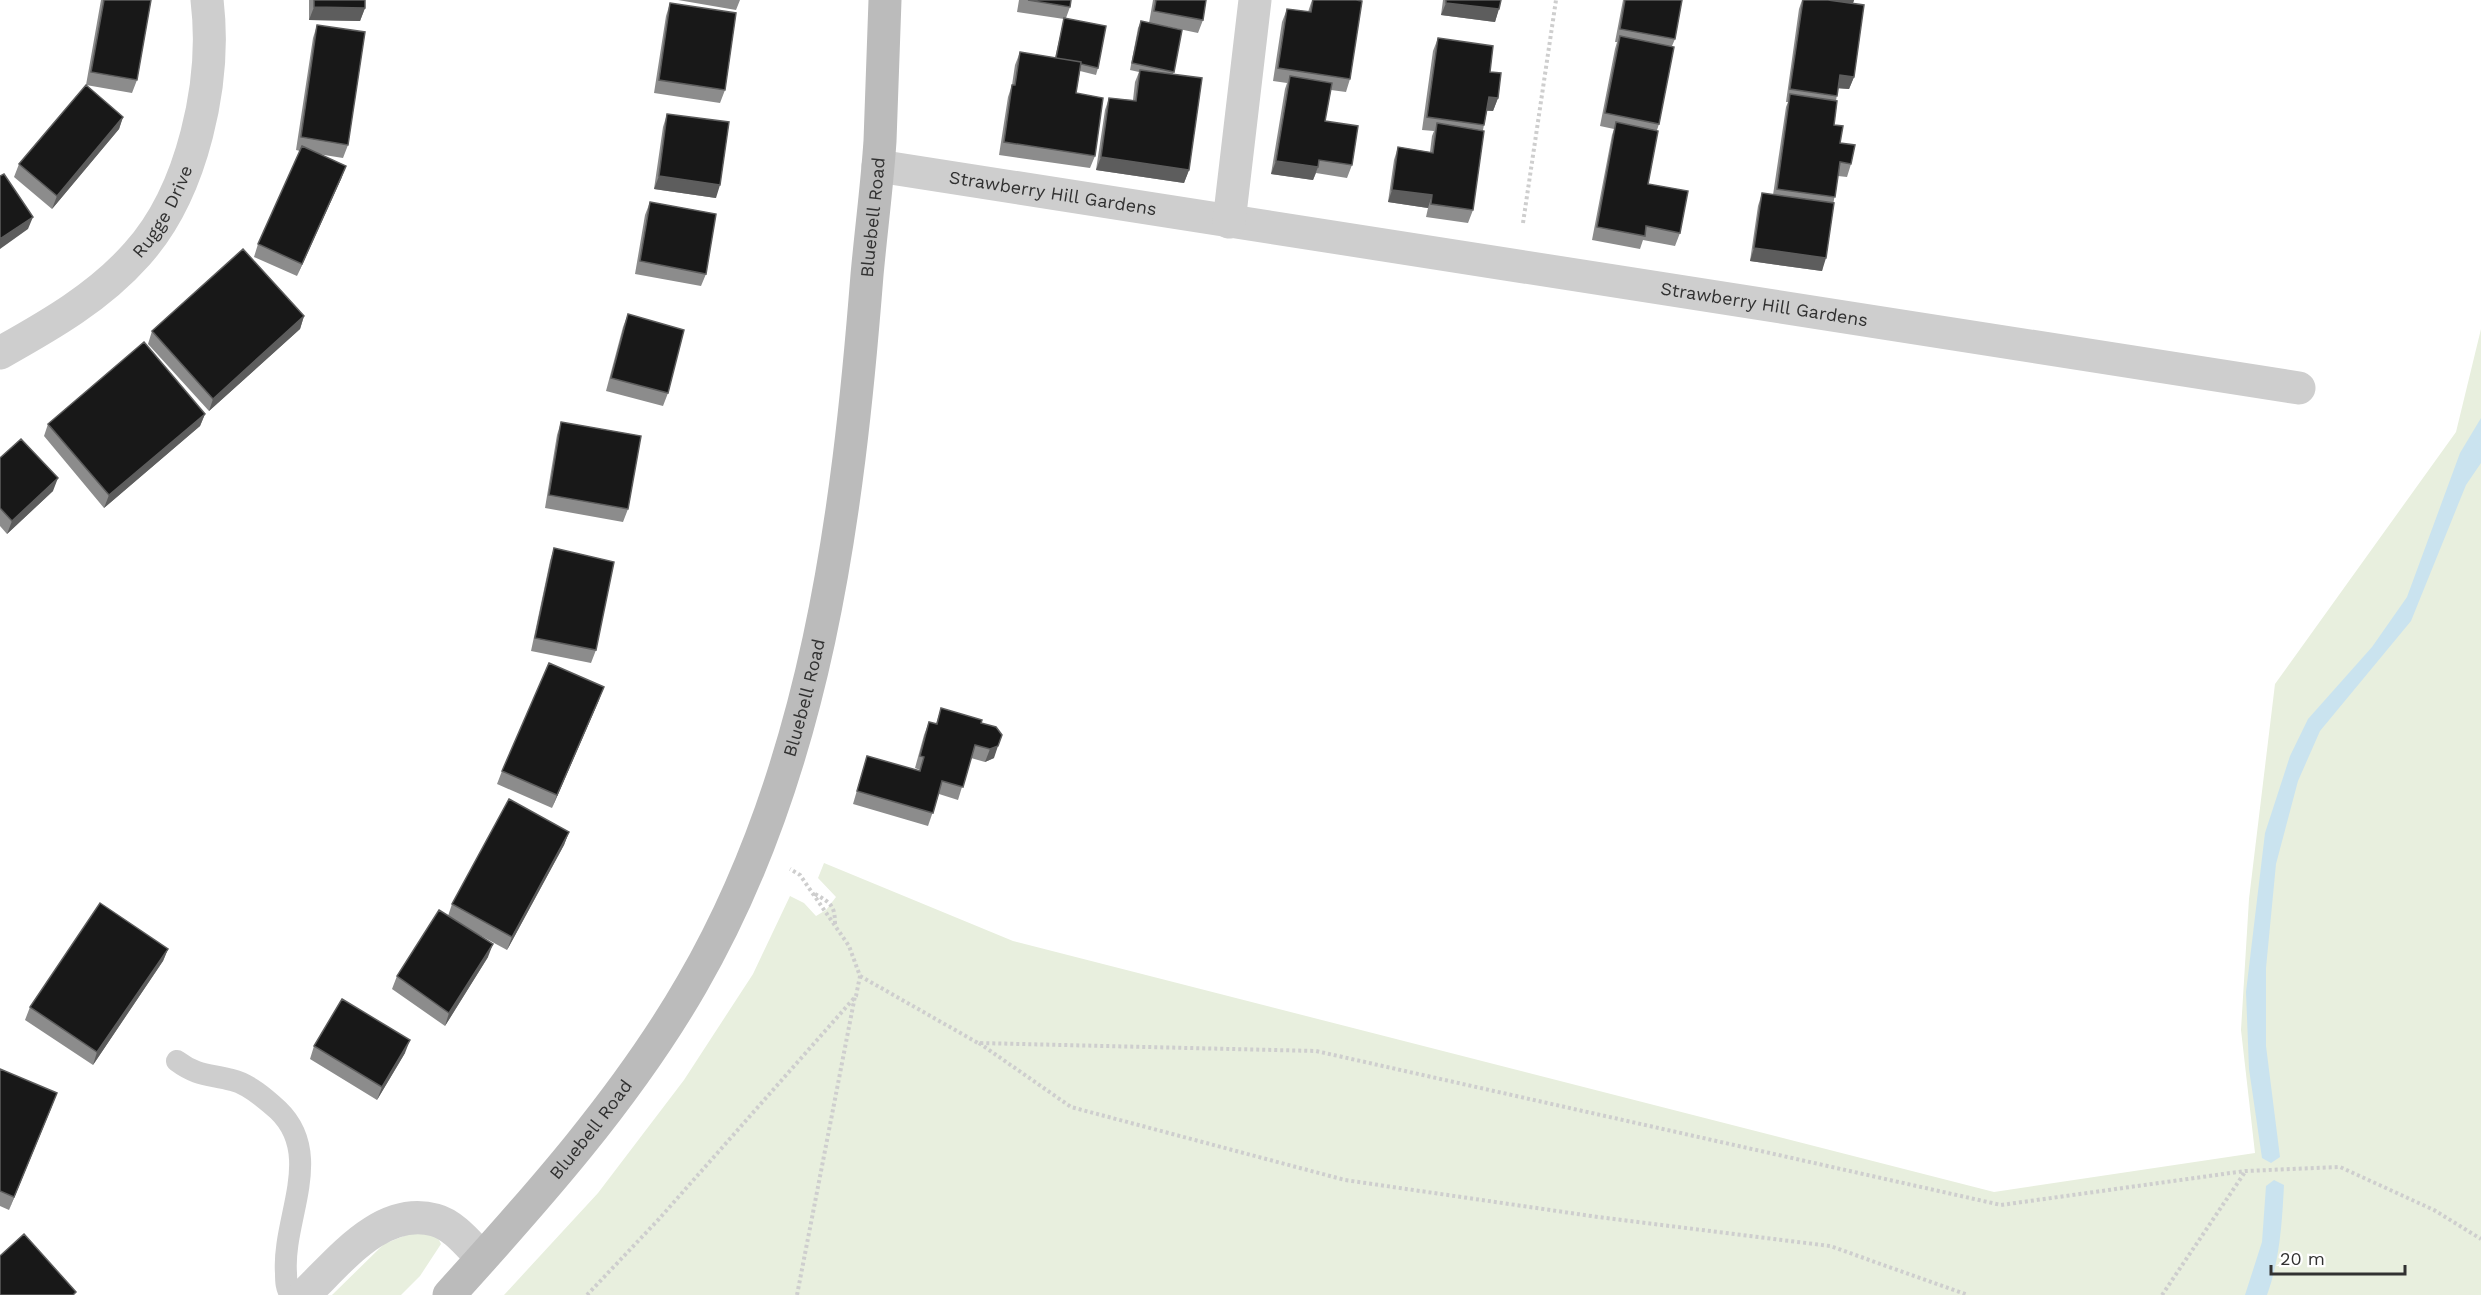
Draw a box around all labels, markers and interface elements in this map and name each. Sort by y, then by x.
street label: Bluebell Road [856,156,889,278]
street label: Rugge Drive [128,162,196,262]
street label: Strawberry Hill Gardens [948,166,1158,219]
street label: Strawberry Hill Gardens [1659,277,1870,331]
street label: Bluebell Road [779,637,829,759]
street label: Bluebell Road [545,1075,636,1183]
scale bar [2271,1238,2404,1276]
text: 20 m [2280,1248,2325,1269]

